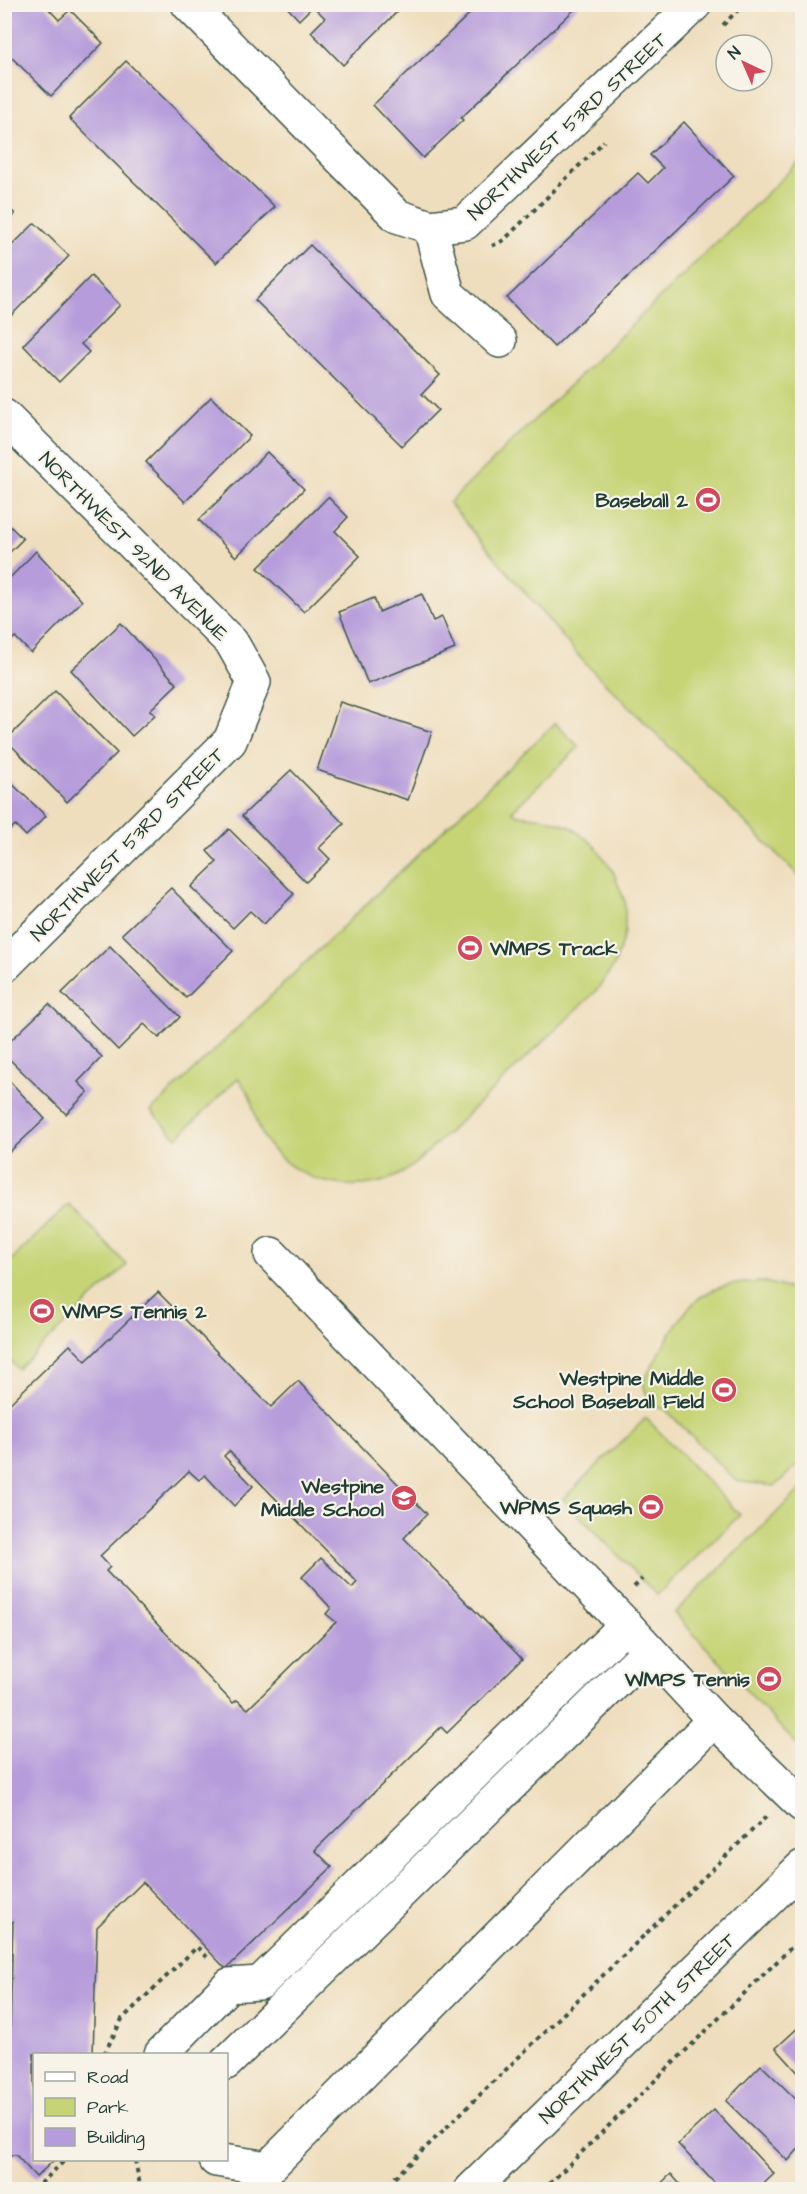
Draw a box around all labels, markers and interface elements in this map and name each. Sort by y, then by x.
street label: NORTHWEST 53RD STREET [462,26,674,227]
north arrow [714,33,774,93]
text: N [723,42,746,64]
street label: NORTHWEST 92ND AVENUE [32,446,234,648]
sports icon: Baseball 2 [693,485,723,515]
place label: Baseball 2 [596,487,689,515]
street label: NORTHWEST 53RD STREET [24,741,231,948]
sports icon: WMPS Track [455,933,485,963]
place label: WMPS Track [489,935,618,963]
sports icon: WMPS Tennis 2 [27,1296,57,1326]
place label: WMPS Tennis 2 [61,1298,207,1326]
place label: Westpine Middle School Baseball Field [512,1365,705,1416]
sports icon: Westpine Middle School Baseball Field [709,1375,739,1405]
place label: Westpine Middle School [261,1473,384,1524]
school or university icon: Westpine Middle School [389,1483,419,1513]
sports icon: WPMS Squash [636,1492,666,1522]
place label: WPMS Squash [499,1494,633,1522]
sports icon: WMPS Tennis [754,1664,784,1694]
place label: WMPS Tennis [624,1666,750,1694]
street label: NORTHWEST 50TH STREET [533,1927,743,2130]
legend [33,2053,228,2161]
text: Road [87,2065,128,2090]
text: Park [87,2095,129,2120]
text: Building [87,2125,145,2151]

